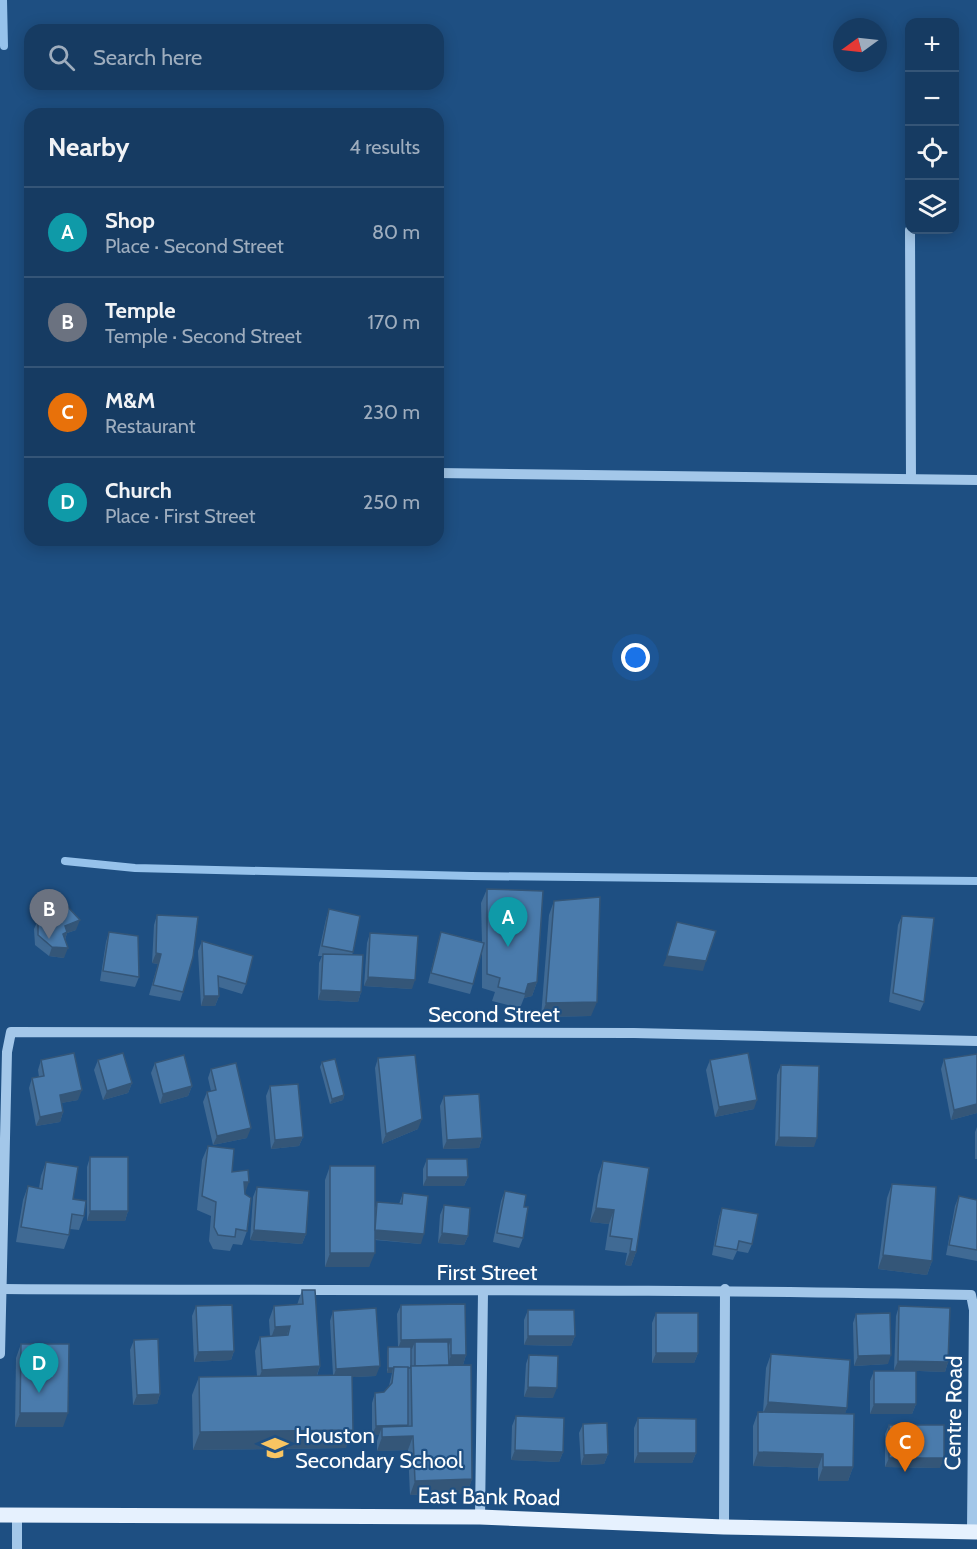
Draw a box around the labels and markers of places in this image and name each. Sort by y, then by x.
pin: B [29,890,68,939]
pin: A [488,898,528,947]
pin: D [20,1344,58,1393]
place label: Houston Secondary School [295,1422,464,1474]
pin: C [886,1422,924,1472]
school or university icon: Houston Secondary School [260,1433,290,1463]

